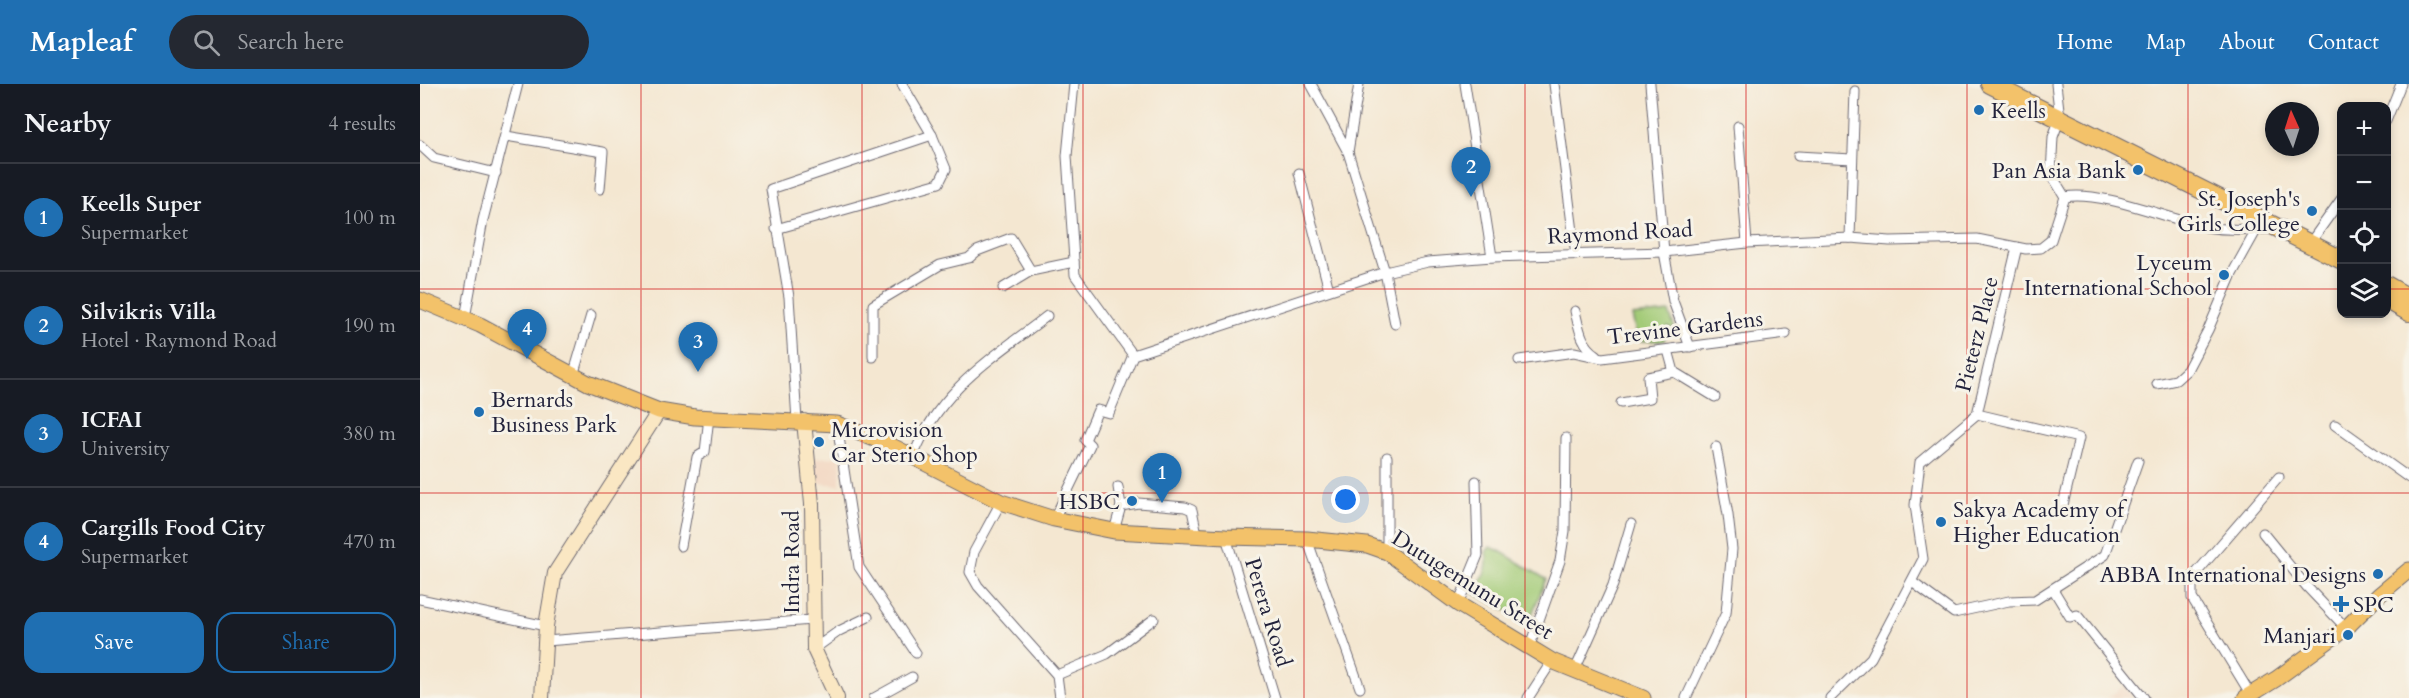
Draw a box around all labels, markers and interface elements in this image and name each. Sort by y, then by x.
search box [169,15,589,69]
text: Mapleaf [30,23,133,61]
icon: search [190,26,223,59]
text: Search here [238,27,344,57]
text: Home [2057,28,2113,57]
text: Map [2146,28,2186,57]
text: About [2219,28,2275,57]
text: Contact [2308,28,2379,57]
place label: Keells [1991,96,2046,126]
north arrow [2265,102,2319,156]
map controls [2337,102,2391,318]
button: + [2337,102,2391,156]
marker: Keells [1972,103,1986,117]
text: Nearby [24,106,112,141]
text: 4 results [328,110,396,137]
pin: 2 [1452,147,1490,197]
place label: Pan Asia Bank [1992,156,2126,186]
button: − [2337,156,2391,210]
marker: Pan Asia Bank [2131,163,2145,177]
place label: St. Joseph's Girls College [2177,184,2300,239]
text: Keells Super [81,189,201,219]
text: 1 [38,204,49,231]
text: 100 m [343,204,396,231]
marker: St. Joseph's Girls College [2305,204,2319,218]
button: locate [2337,210,2391,264]
street label: Raymond Road [1547,214,1694,252]
text: Supermarket [81,219,188,246]
place label: Lyceum International School [2024,248,2212,303]
button: layers [2337,264,2391,318]
marker: Lyceum International School [2217,268,2231,282]
street label: Pieterz Place [1948,273,2006,395]
text: Silvikris Villa [81,297,216,327]
street label: Trevine Gardens [1606,304,1765,352]
pin: 4 [508,310,546,359]
text: 2 [38,312,49,339]
text: 190 m [343,312,396,339]
pin: 3 [678,322,718,372]
text: Hotel · Raymond Road [81,327,277,354]
place label: Bernards Business Park [491,385,617,440]
text: ICFAI [81,405,142,435]
marker: Bernards Business Park [472,405,486,419]
place label: Microvision Car Sterio Shop [831,415,978,470]
text: 3 [38,420,49,447]
text: 380 m [343,420,396,447]
text: University [81,435,170,462]
marker: Microvision Car Sterio Shop [812,435,826,449]
pin: 1 [1142,454,1182,503]
your location [1331,485,1360,514]
place label: HSBC [1059,487,1120,517]
marker: HSBC [1125,494,1139,508]
place label: Sakya Academy of Higher Education [1953,495,2127,550]
street label: Indra Road [777,510,807,614]
text: Cargills Food City [81,513,265,543]
marker: Sakya Academy of Higher Education [1934,515,1948,529]
street label: Dutugemunu Street [1386,523,1559,647]
text: 4 [38,528,49,555]
text: 470 m [343,528,396,555]
text: Supermarket [81,543,188,570]
street label: Perera Road [1237,554,1299,671]
place label: ABBA International Designs [2100,560,2366,590]
marker: ABBA International Designs [2371,567,2385,581]
place label: SPC [2353,590,2394,620]
marker: SPC [2334,597,2348,611]
button: Save [24,612,204,673]
button: Share [216,612,396,673]
place label: Manjari [2263,621,2336,651]
marker: Manjari [2341,628,2355,642]

